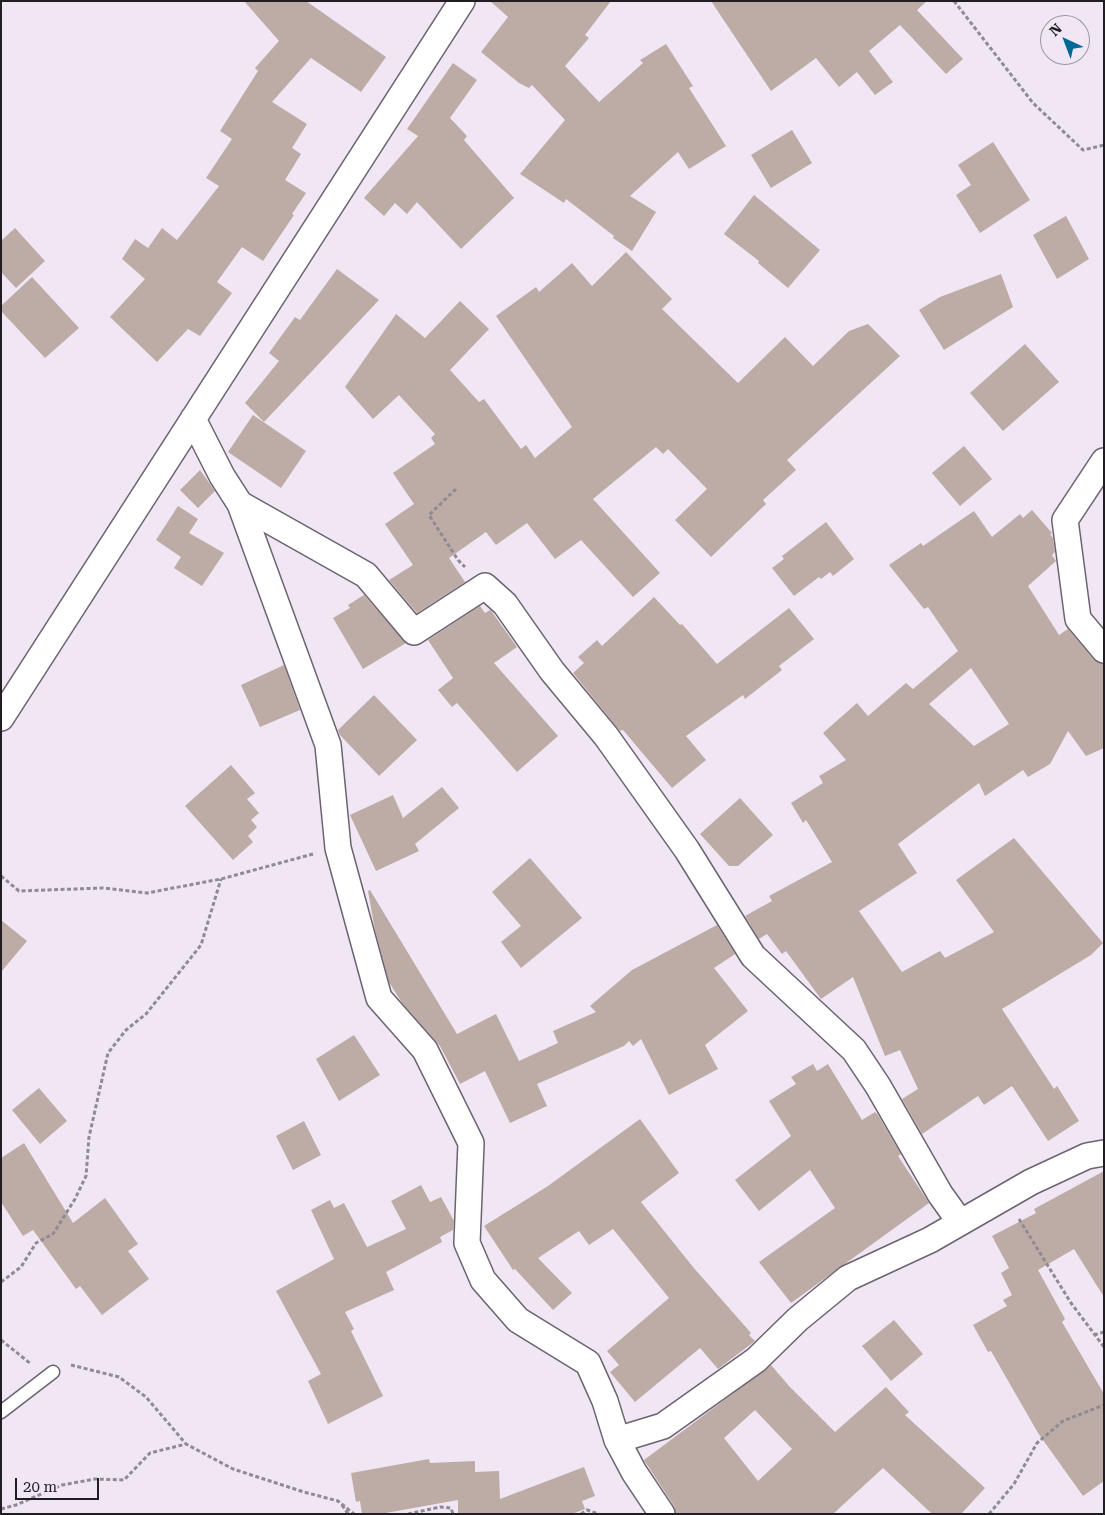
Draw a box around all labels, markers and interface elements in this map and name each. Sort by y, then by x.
north arrow [1040,15,1090,65]
text: N [1046,20,1065,39]
scale bar [18,1468,101,1500]
text: 20 m [23,1478,57,1496]

